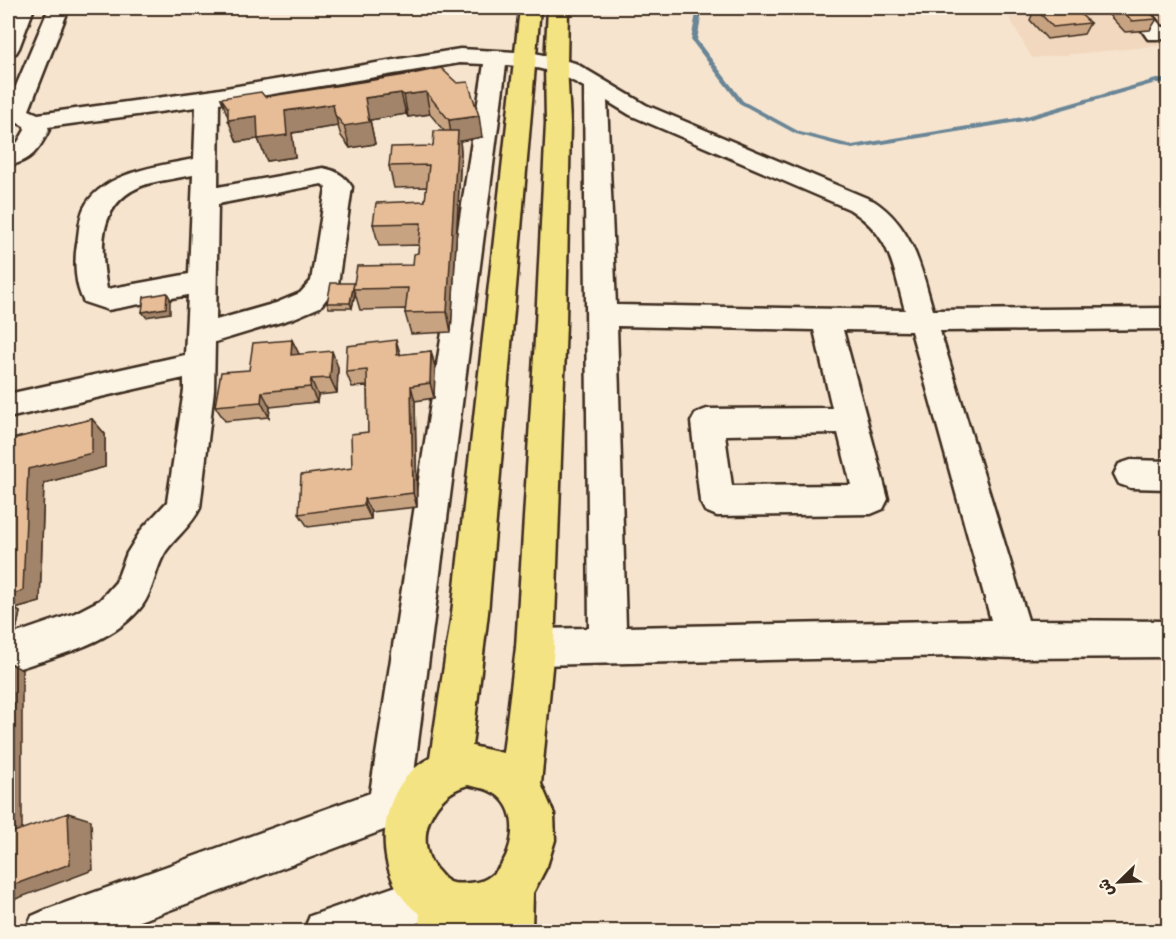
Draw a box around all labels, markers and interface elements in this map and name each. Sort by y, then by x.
north arrow [1089,852,1149,912]
text: ش [1093,874,1122,900]

